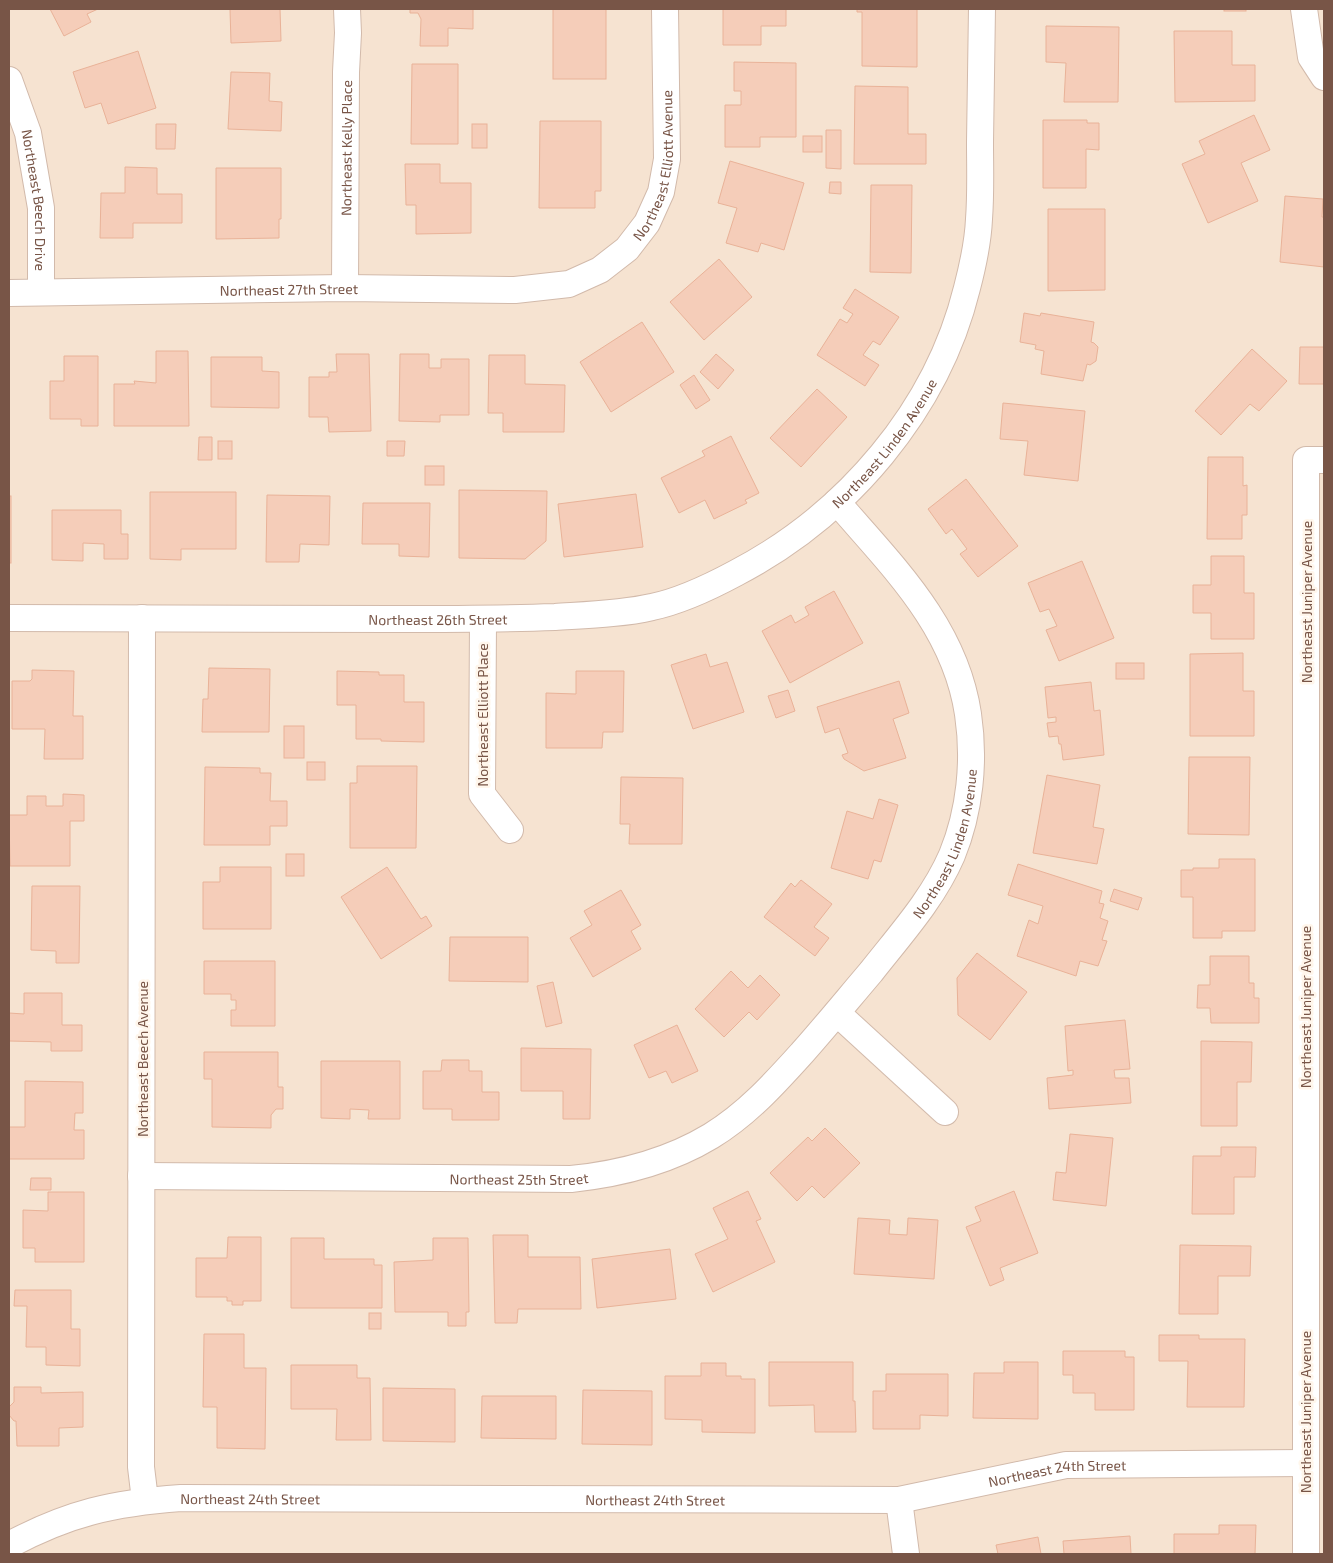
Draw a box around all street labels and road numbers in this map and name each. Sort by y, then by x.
street label: Northeast Kelly Place [337,80,354,216]
street label: Northeast Elliott Avenue [628,90,675,243]
street label: Northeast Beech Drive [19,128,50,271]
street label: Northeast 27th Street [220,279,358,298]
street label: Northeast Linden Avenue [828,375,939,511]
street label: Northeast Juniper Avenue [1298,521,1315,683]
street label: Northeast 26th Street [368,610,508,628]
street label: Northeast Elliott Place [474,643,491,787]
street label: Northeast Linden Avenue [908,768,979,921]
street label: Northeast Juniper Avenue [1297,926,1314,1088]
street label: Northeast Beech Avenue [134,981,151,1137]
street label: Northeast 25th Street [450,1169,589,1188]
street label: Northeast Juniper Avenue [1297,1331,1314,1493]
street label: Northeast 24th Street [987,1456,1126,1490]
street label: Northeast 24th Street [180,1489,320,1507]
street label: Northeast 24th Street [585,1491,725,1508]

